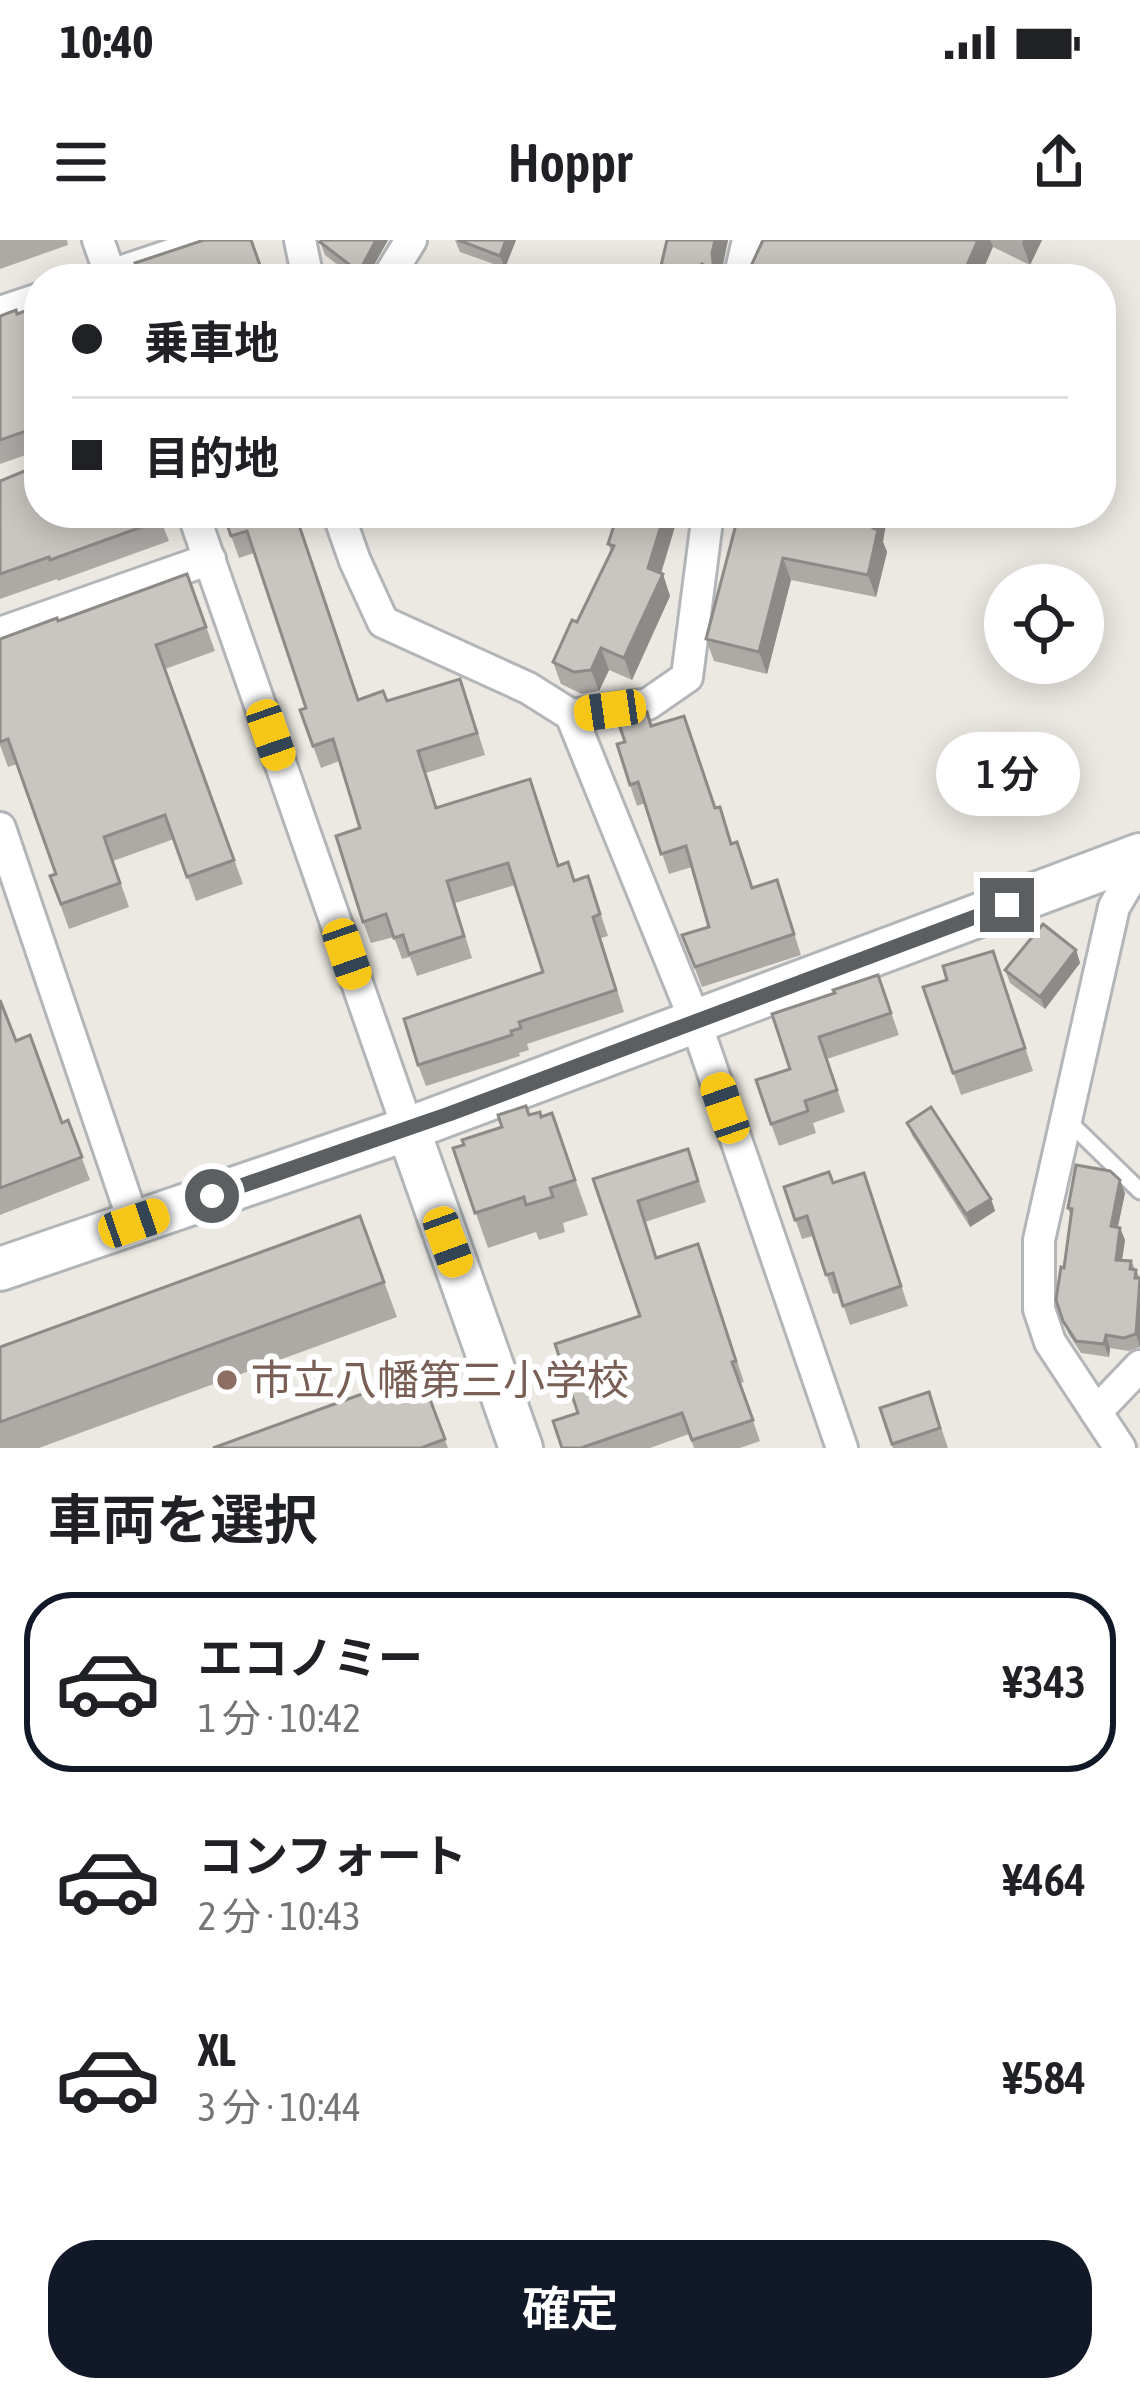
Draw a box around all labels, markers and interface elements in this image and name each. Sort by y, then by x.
text: 10:40 [60,16,154,68]
icon: menu [48,129,114,195]
icon: share [1026,129,1092,195]
text: Hoppr [508,132,632,193]
text: 乗車地 [144,317,279,369]
text: 目的地 [144,432,279,484]
map controls [984,564,1104,684]
button: locate [984,564,1104,684]
car [572,687,648,733]
car [242,695,300,775]
callout: 1 分 [935,731,1079,815]
text: 1 分 [977,752,1039,796]
route end [980,878,1034,932]
car [318,914,376,994]
car [696,1068,754,1148]
route start [185,1169,239,1223]
car [94,1194,174,1252]
car [419,1202,477,1282]
place label: 市立八幡第三小学校 [251,1356,629,1404]
marker: 市立八幡第三小学校 [214,1367,240,1393]
text: 車両を選択 [48,1489,318,1550]
icon: car [54,1628,162,1736]
text: エコノミー [198,1632,423,1684]
text: ¥343 [1003,1656,1086,1708]
text: 1 分 · 10:42 [198,1696,361,1740]
icon: car [54,1826,162,1934]
text: コンフォート [198,1830,467,1882]
text: ¥464 [1003,1854,1086,1906]
text: 2 分 · 10:43 [198,1894,361,1938]
icon: car [54,2024,162,2132]
text: XL [198,2024,236,2076]
text: ¥584 [1003,2052,1086,2104]
text: 3 分 · 10:44 [198,2085,361,2129]
button: 確定 [48,2240,1092,2378]

